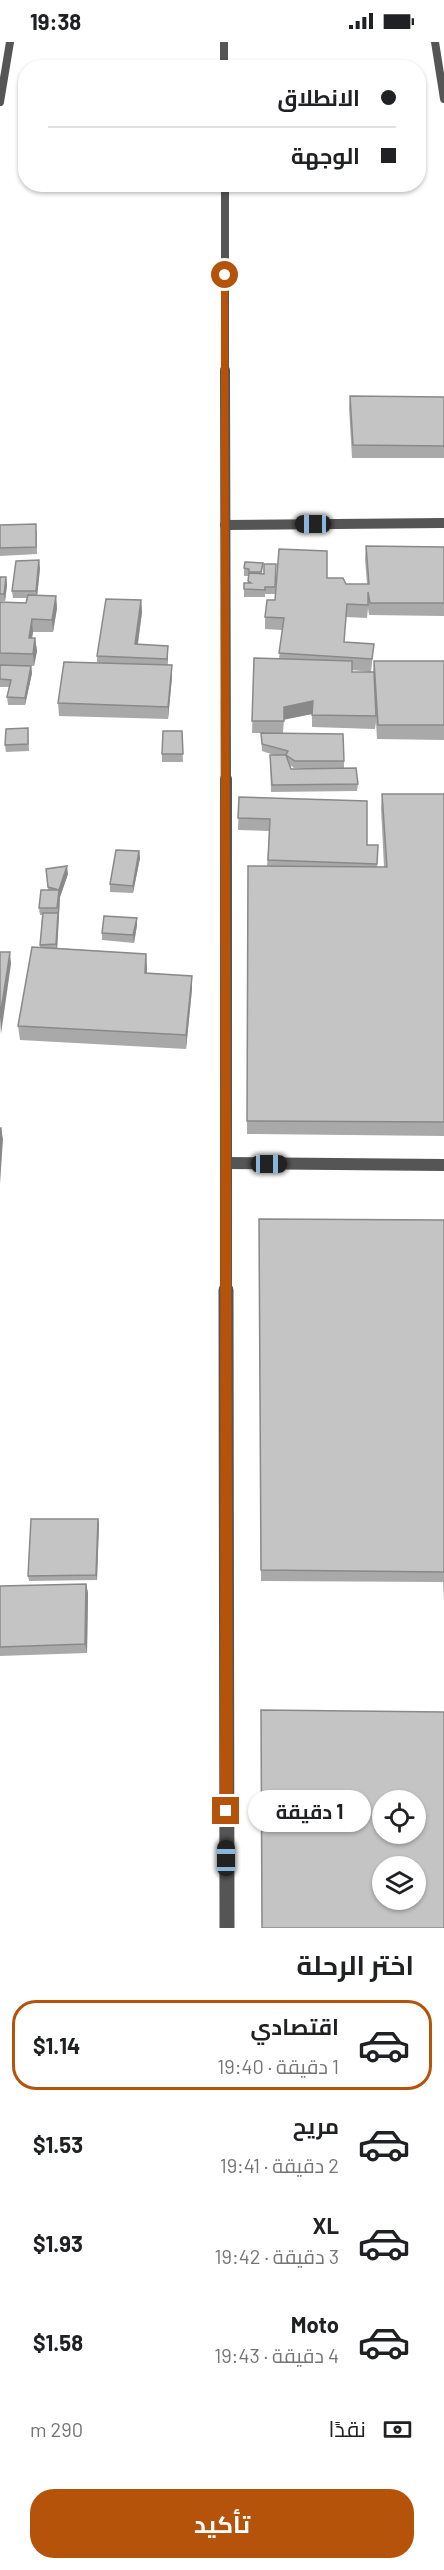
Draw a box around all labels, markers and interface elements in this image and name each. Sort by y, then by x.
text: 19:38 [30,8,81,34]
text: الانطلاق [277,84,360,110]
text: الوجهة [291,142,360,168]
route start [211,261,238,288]
car [295,515,331,533]
car [251,1155,287,1173]
callout: 1 دقيقة [247,1790,370,1832]
map controls [372,1790,426,1910]
button: locate [372,1790,426,1844]
route end [212,1797,239,1824]
text: 1 دقيقة [276,1799,343,1823]
car [217,1840,235,1876]
button: layers [372,1856,426,1910]
text: اختر الرحلة [296,1948,414,1980]
text: اقتصادي [250,2013,339,2039]
icon: car [357,2018,411,2072]
text: $1.14 [33,2032,80,2058]
text: 1 دقيقة · 19:40 [217,2054,339,2078]
text: مريح [293,2112,339,2138]
icon: car [357,2117,411,2171]
text: $1.53 [33,2131,83,2157]
text: 2 دقيقة · 19:41 [220,2153,339,2177]
text: XL [313,2212,339,2238]
icon: car [357,2216,411,2270]
text: $1.93 [33,2230,83,2256]
text: 3 دقيقة · 19:42 [215,2244,339,2268]
text: Moto [291,2311,339,2337]
icon: car [357,2315,411,2369]
text: $1.58 [33,2329,83,2355]
text: 4 دقيقة · 19:43 [214,2343,339,2367]
icon: cash [381,2413,414,2446]
text: نقدًا [328,2415,366,2441]
text: 290 m [30,2417,83,2441]
button: تأكيد [30,2489,414,2558]

